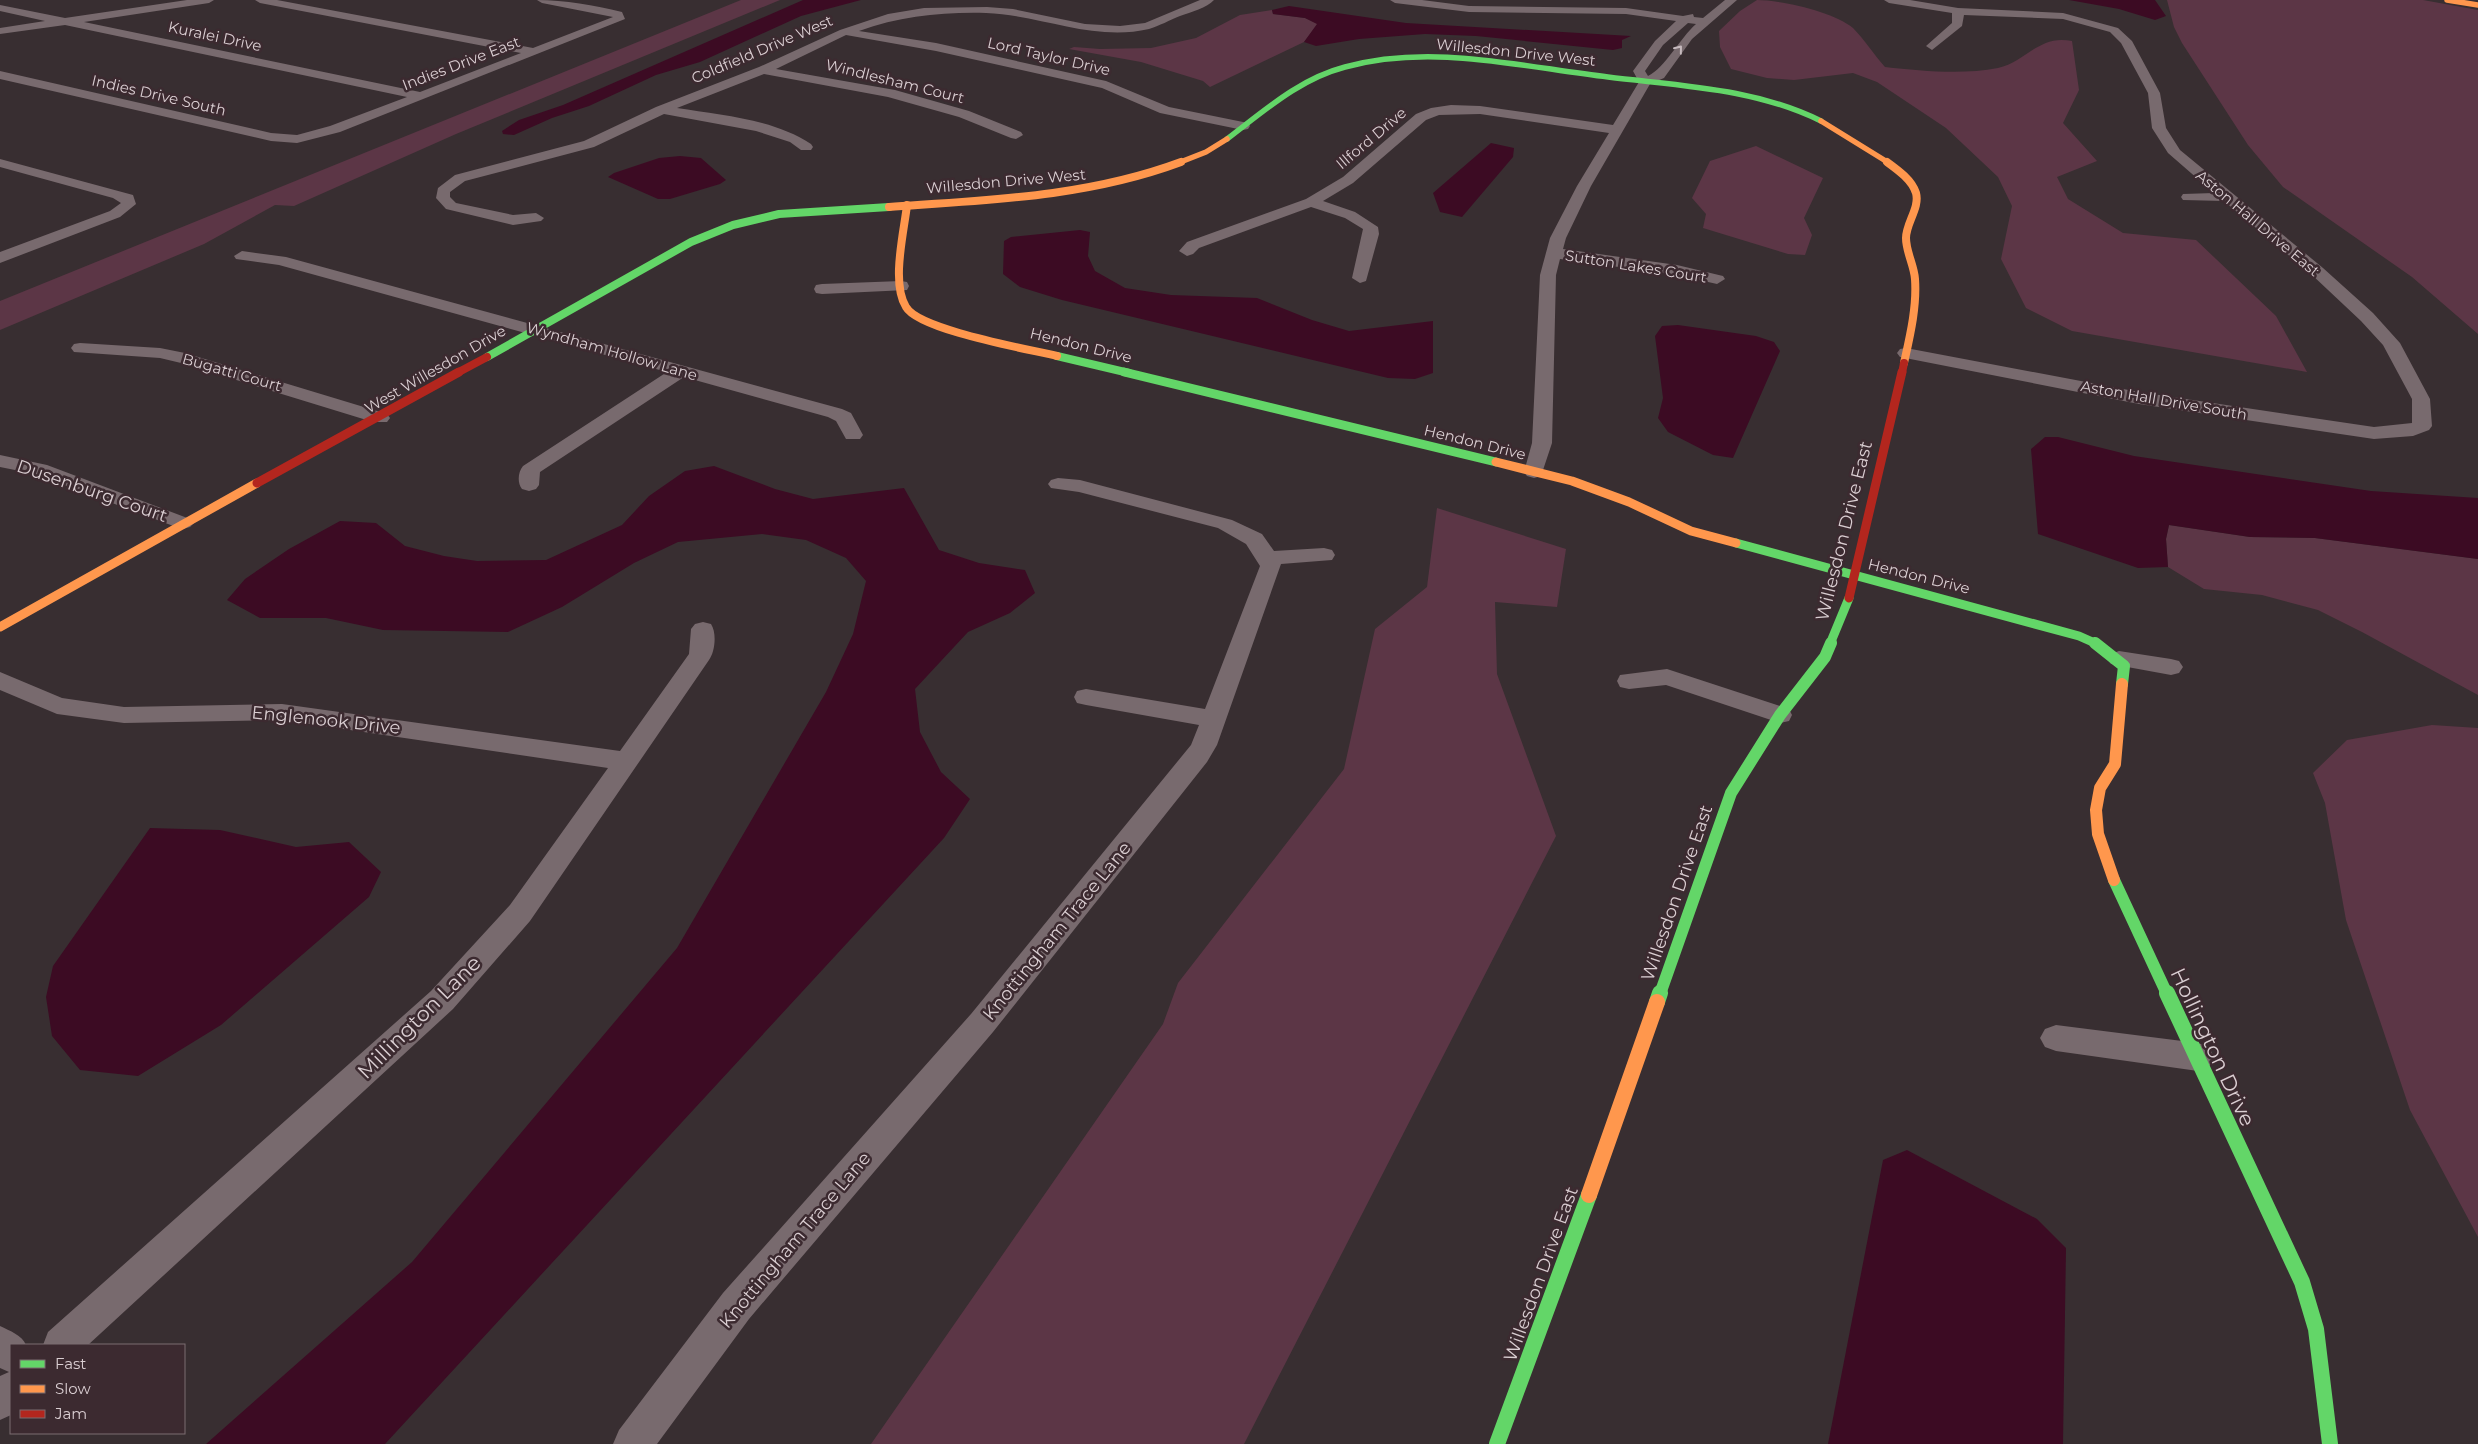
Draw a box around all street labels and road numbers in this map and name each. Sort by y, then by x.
street label: Coldfield Drive West [688,11,836,87]
street label: Kuralei Drive [167,17,263,55]
street label: Indies Drive East [399,32,523,94]
street label: Lord Taylor Drive [986,33,1112,79]
street label: Willesdon Drive West [1435,34,1597,70]
street label: Windlesham Court [824,55,966,107]
street label: Indies Drive South [90,70,228,120]
street label: Illford Drive [1332,103,1410,173]
street label: Willesdon Drive West [925,165,1087,197]
street label: Aston Hall Drive East [2192,166,2324,280]
street label: Sutton Lakes Court [1564,245,1708,287]
street label: Wyndham Hollow Lane [524,318,700,384]
street label: West Willesdon Drive [361,321,509,417]
street label: Hendon Drive [1028,323,1134,367]
street label: Bugatti Court [180,349,284,395]
street label: Aston Hall Drive South [2079,376,2249,424]
street label: Hendon Drive [1422,420,1528,464]
street label: Willesdon Drive East [1811,439,1877,623]
street label: Dusenburg Court [14,455,170,527]
street label: Hendon Drive [1866,554,1972,598]
street label: Englenook Drive [250,701,402,739]
street label: Willesdon Drive East [1637,802,1717,984]
street label: Knottingham Trace Lane [978,837,1136,1025]
street label: Millington Lane [352,950,486,1084]
street label: Hollington Drive [2165,964,2261,1130]
street label: Knottingham Trace Lane [715,1147,875,1333]
street label: Willesdon Drive East [1499,1183,1583,1365]

